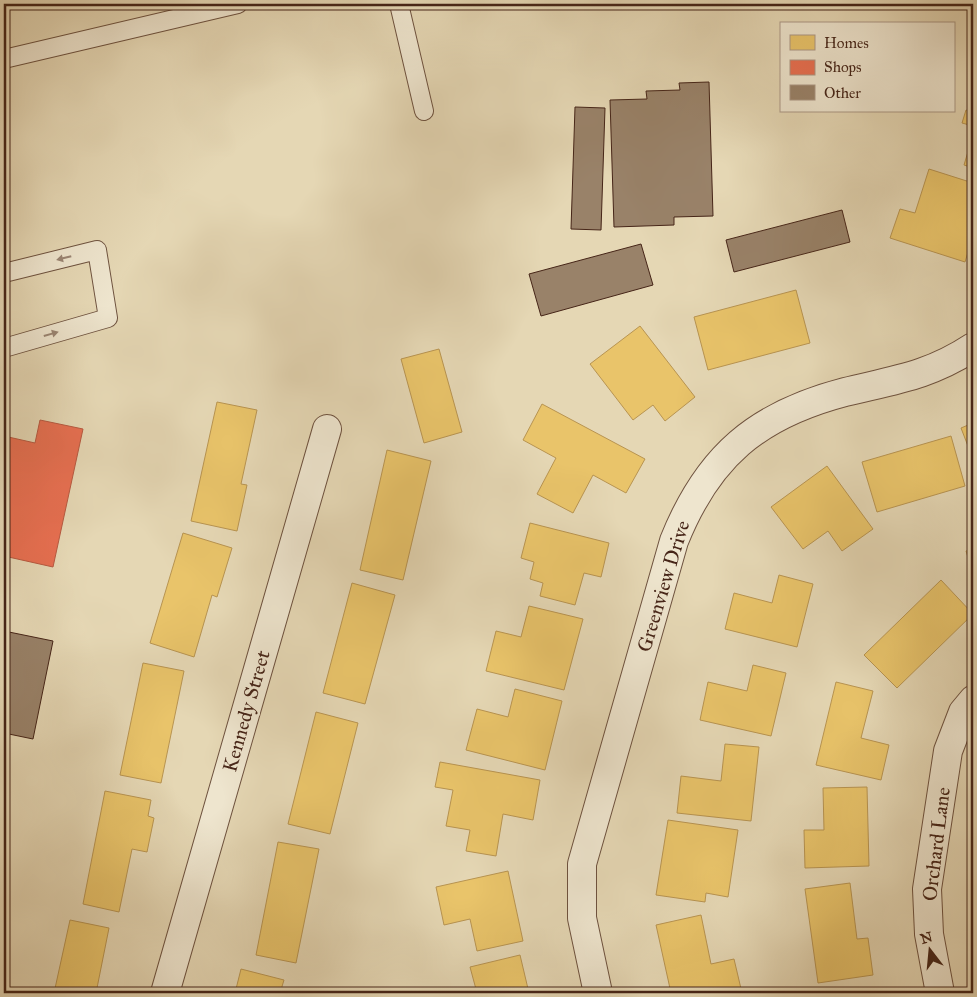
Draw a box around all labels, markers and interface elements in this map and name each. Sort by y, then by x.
legend [780,22,954,112]
text: Homes [824,34,869,52]
text: Shops [824,58,862,76]
text: Other [824,84,861,102]
one-way arrow [56,254,71,262]
one-way arrow [43,330,58,338]
street label: Greenview Drive [632,517,694,655]
street label: Kennedy Street [217,647,275,775]
street label: Orchard Lane [917,786,955,902]
north arrow [904,924,954,974]
text: N [919,928,935,948]

